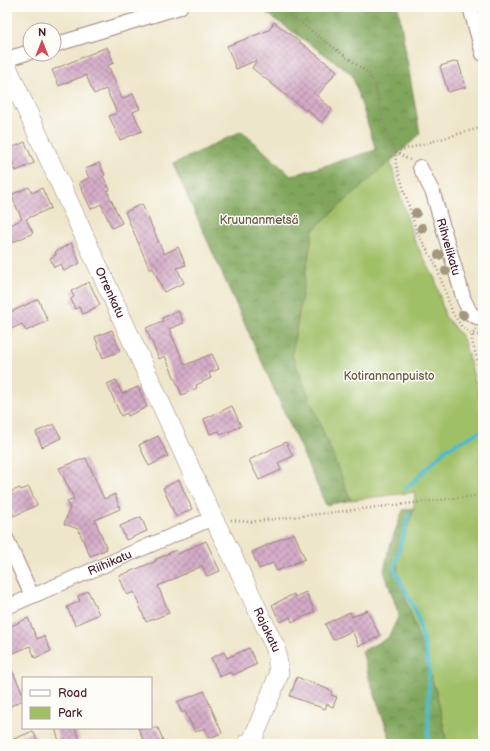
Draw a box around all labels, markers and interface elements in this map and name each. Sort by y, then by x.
north arrow [22,22,62,62]
text: N [38,26,46,39]
park label: Kruunanmetsä [219,213,299,228]
street label: Rihvelikatu [433,216,464,277]
street label: Orrenkatu [92,265,128,320]
park label: Kotirannanpuisto [343,369,435,384]
street label: Riihikatu [86,546,134,579]
street label: Rajakatu [250,605,284,655]
legend [22,677,152,729]
text: Road [58,686,87,701]
text: Park [58,706,82,721]

